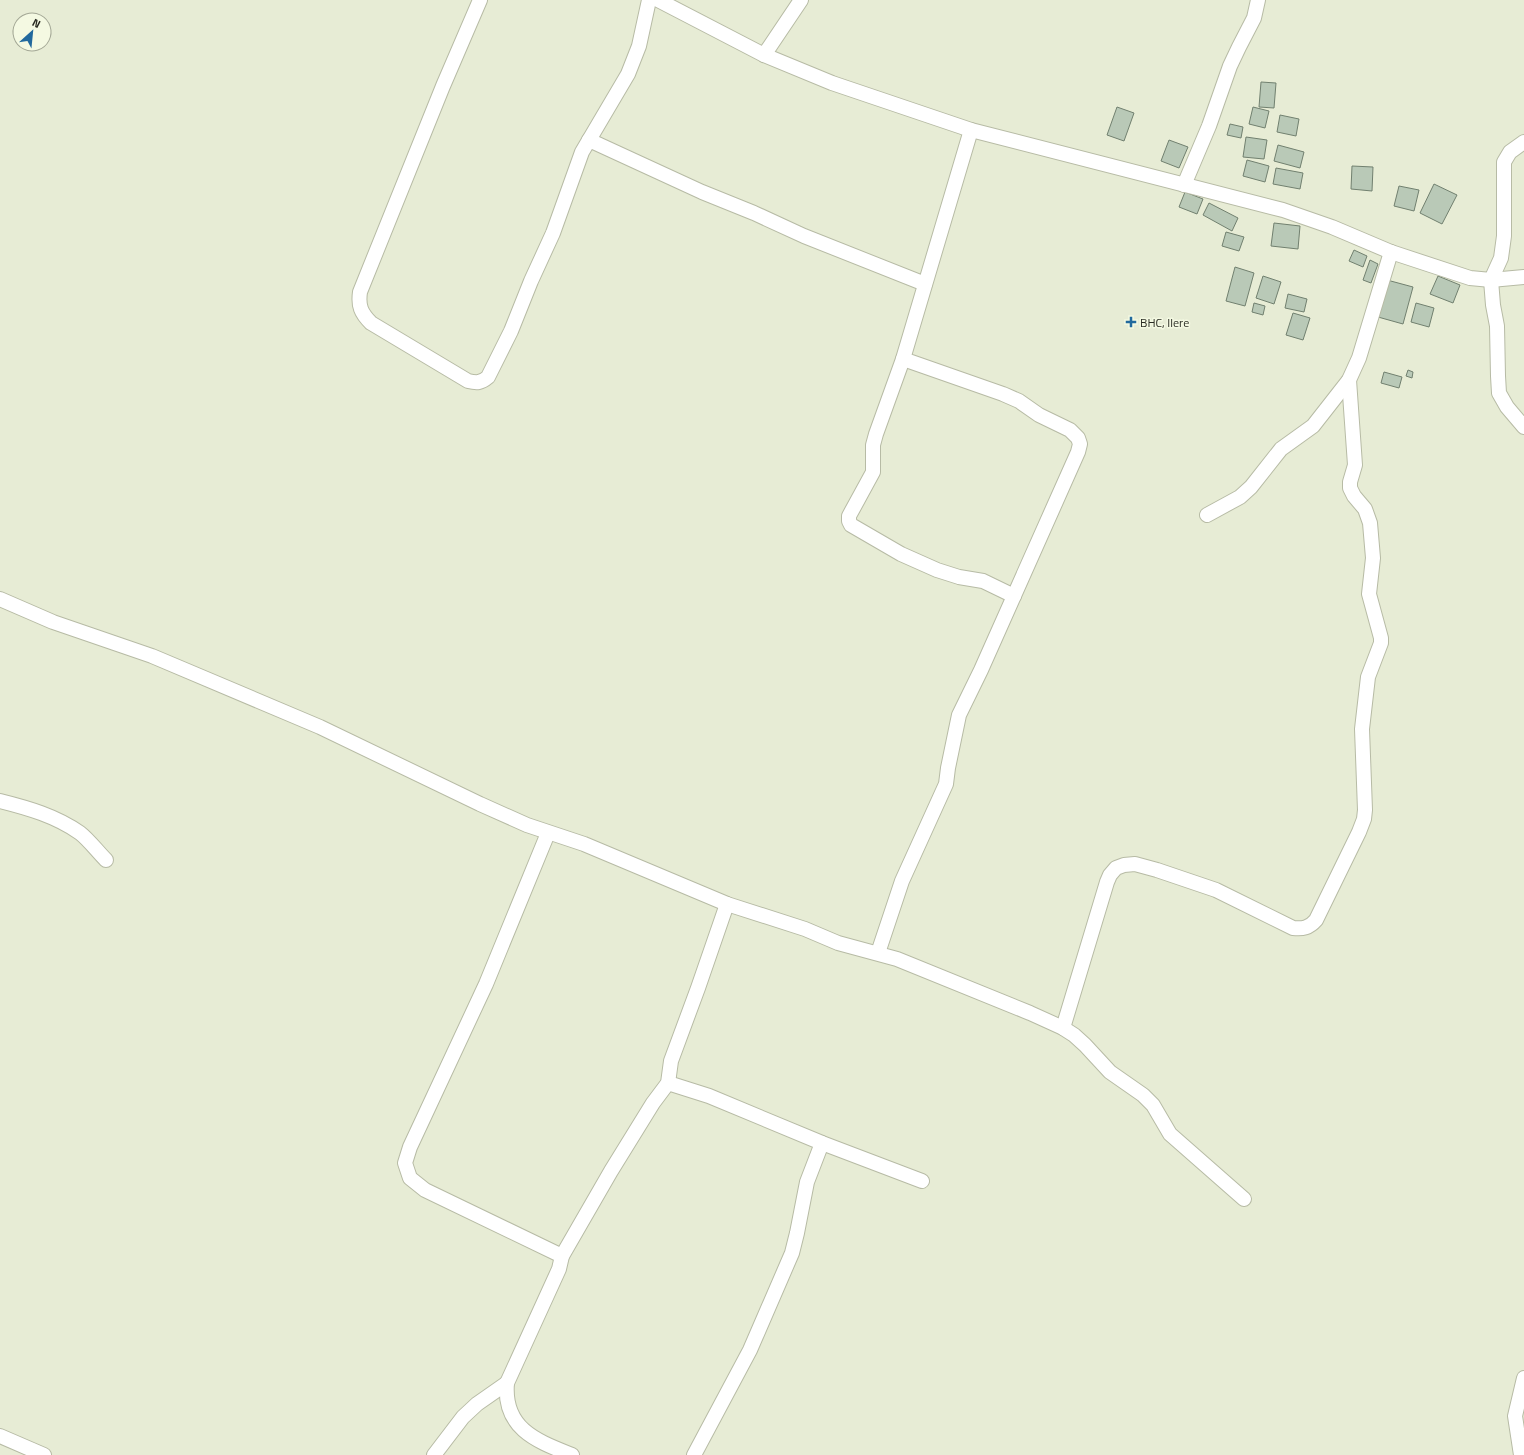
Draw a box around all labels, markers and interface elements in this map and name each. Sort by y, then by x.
north arrow [12,12,52,52]
text: N [30,14,44,32]
place label: BHC, Ilere [1140,313,1189,332]
marker: BHC, Ilere [1125,316,1137,328]

